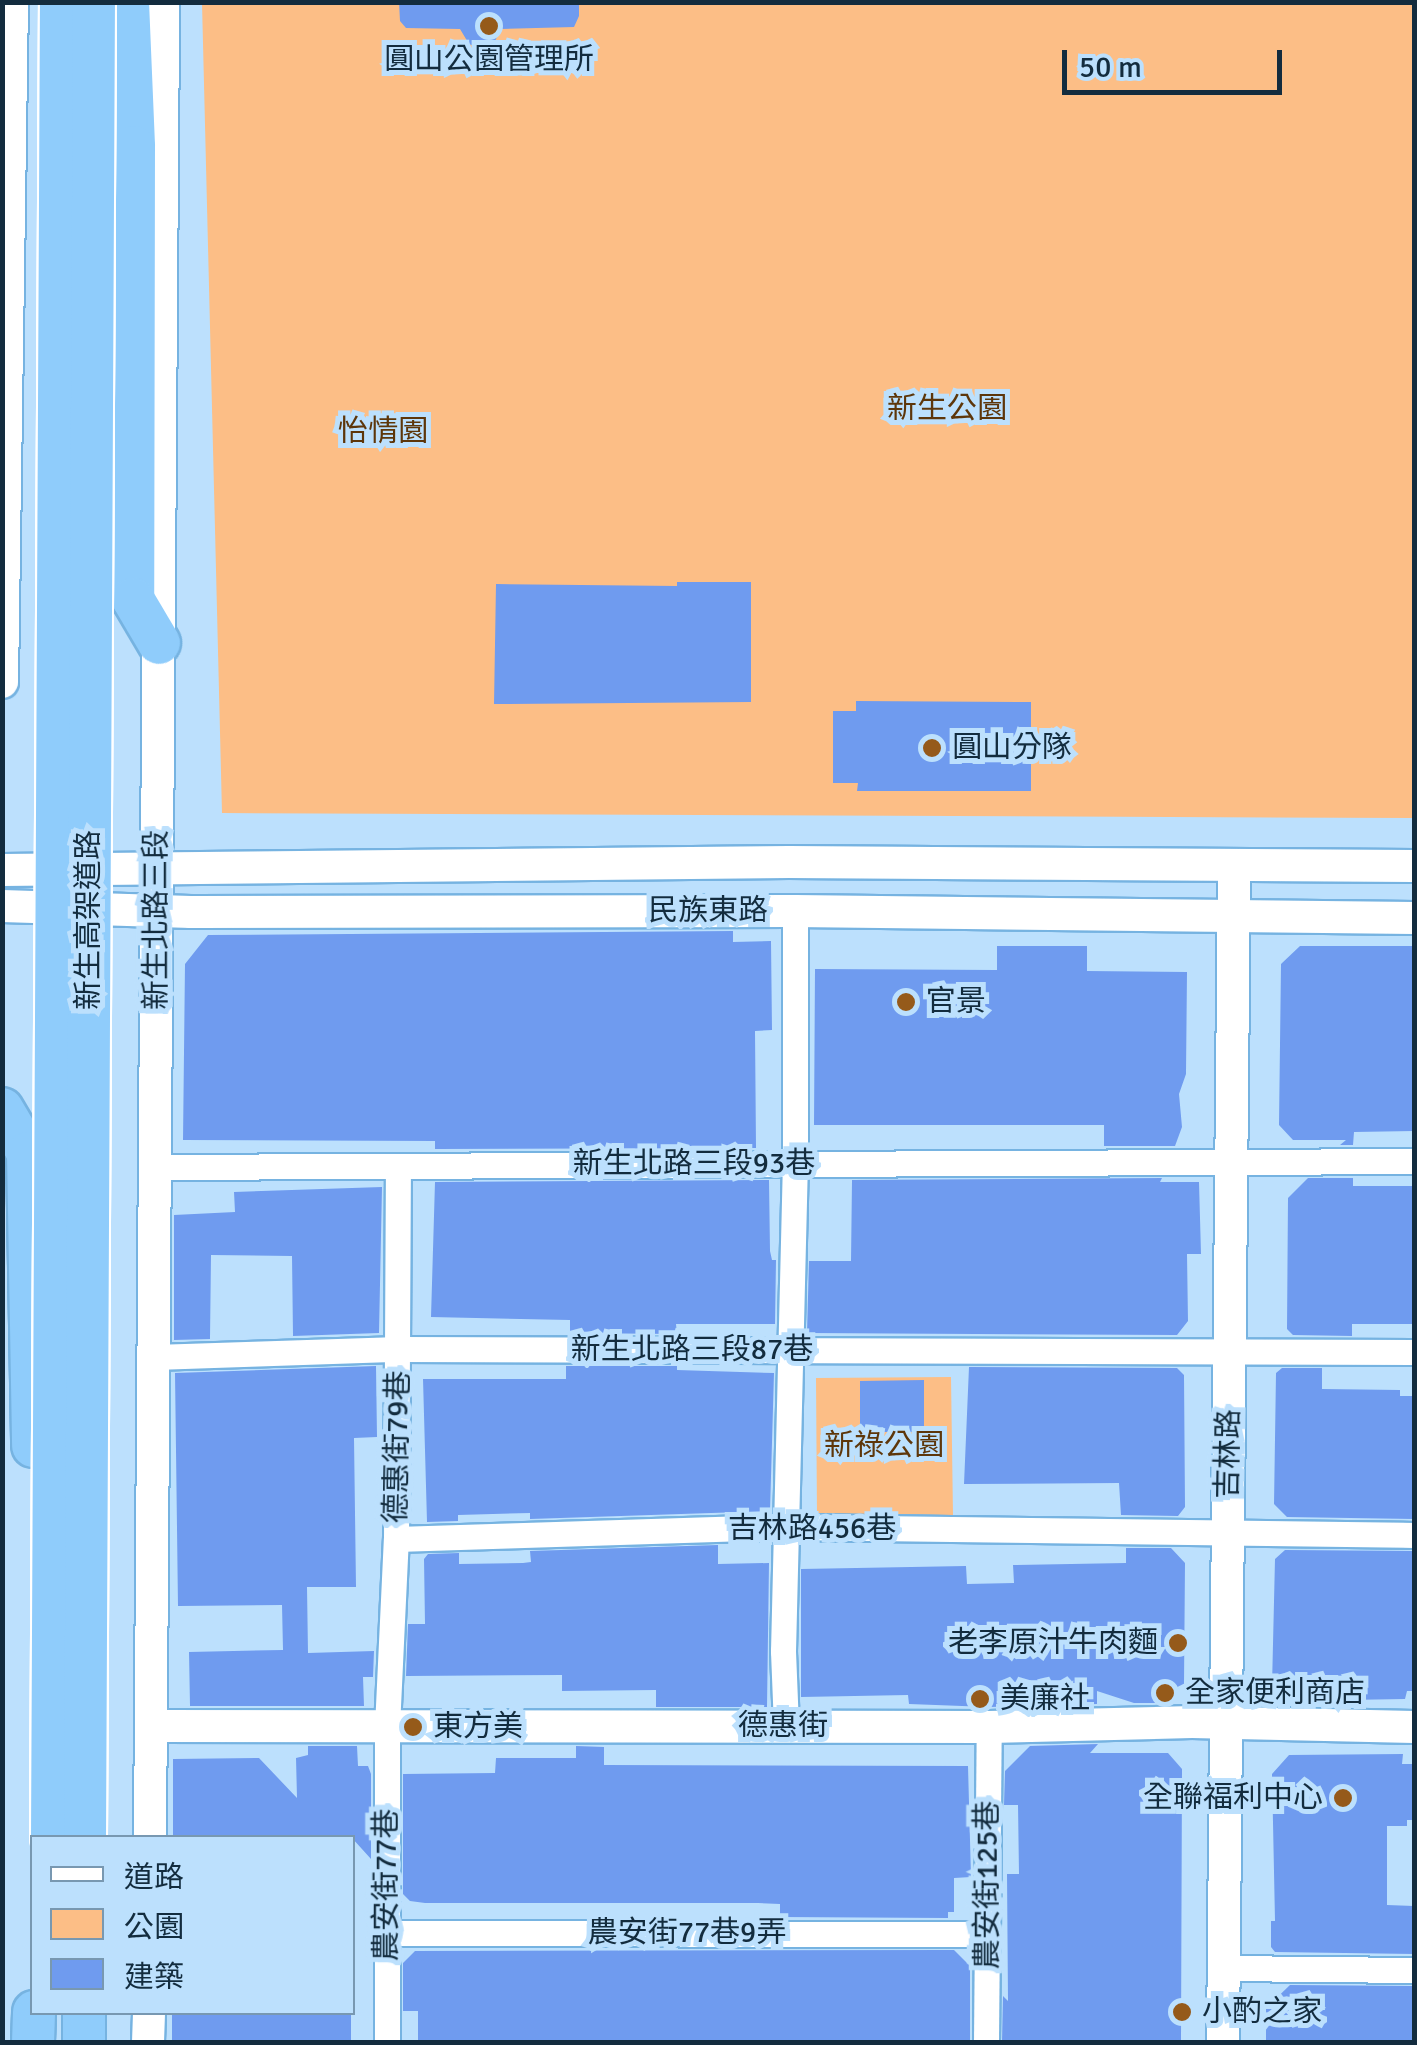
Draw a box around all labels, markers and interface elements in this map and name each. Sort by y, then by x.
marker: 圓山公園管理所 [478,15,500,37]
scale bar [1067,30,1287,92]
place label: 圓山公園管理所 [384,42,594,78]
text: 50 m [1079,49,1142,86]
park label: 新生公園 [887,391,1007,427]
park label: 怡情園 [338,414,428,450]
place label: 圓山分隊 [952,730,1072,766]
marker: 圓山分隊 [921,737,943,759]
street label: 新生高架道路 [71,830,107,1010]
street label: 新生北路三段 [139,830,175,1010]
street label: 民族東路 [648,893,768,929]
place label: 官景 [926,984,986,1020]
marker: 官景 [895,991,917,1013]
street label: 新生北路三段93巷 [573,1146,815,1182]
street label: 新生北路三段87巷 [571,1332,813,1368]
street label: 德惠街79巷 [379,1370,417,1524]
street label: 吉林路 [1210,1409,1248,1499]
park label: 新祿公園 [824,1428,944,1464]
street label: 吉林路456巷 [728,1511,896,1547]
place label: 老李原汁牛肉麵 [948,1625,1158,1661]
marker: 老李原汁牛肉麵 [1167,1632,1189,1654]
place label: 全家便利商店 [1185,1675,1365,1711]
place label: 美廉社 [1000,1681,1090,1717]
marker: 全家便利商店 [1154,1682,1176,1704]
marker: 美廉社 [969,1688,991,1710]
street label: 德惠街 [738,1708,828,1744]
place label: 東方美 [433,1709,523,1745]
marker: 東方美 [402,1716,424,1738]
place label: 全聯福利中心 [1143,1780,1323,1816]
marker: 全聯福利中心 [1332,1787,1354,1809]
street label: 農安街125巷 [970,1801,1006,1969]
street label: 農安街77巷 [369,1809,405,1961]
legend [30,1835,355,2015]
text: 道路 [124,1859,184,1896]
text: 公園 [124,1909,184,1946]
street label: 農安街77巷9弄 [588,1915,786,1951]
text: 建築 [124,1959,184,1996]
place label: 小酌之家 [1202,1994,1322,2030]
marker: 小酌之家 [1171,2001,1193,2023]

